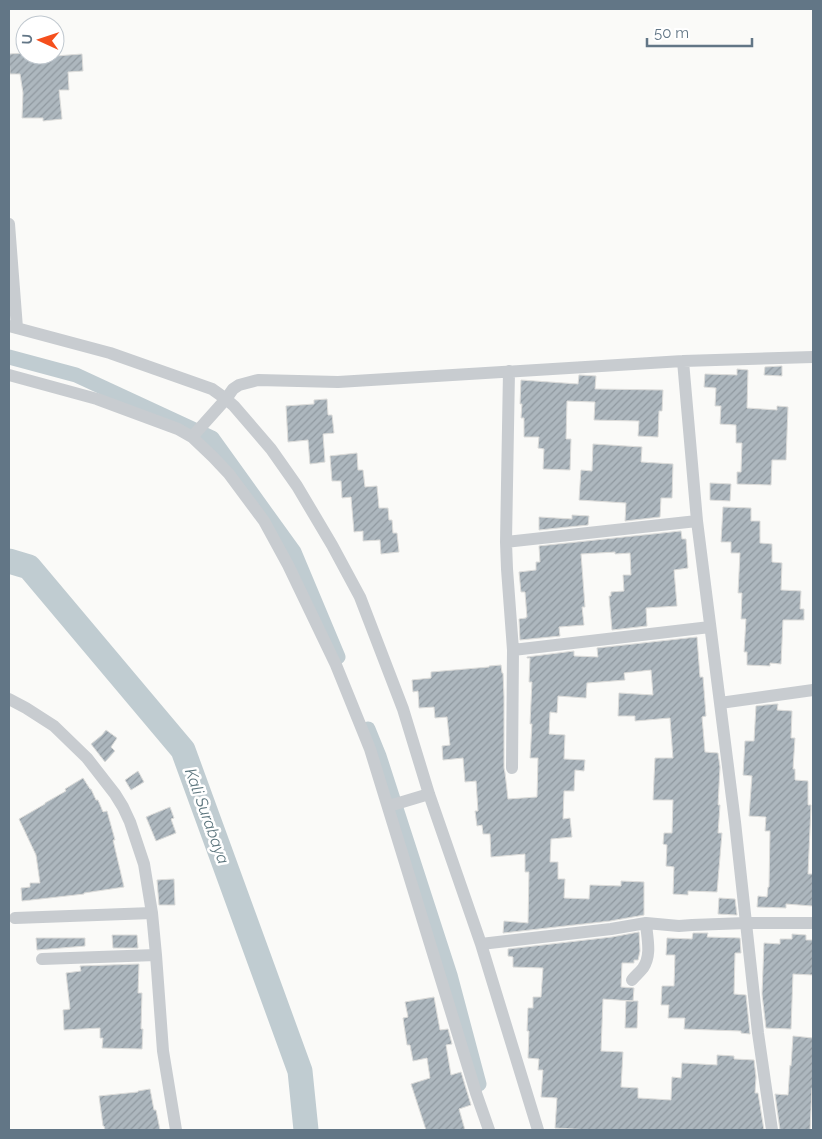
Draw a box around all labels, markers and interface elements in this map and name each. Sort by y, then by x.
north arrow [15,15,65,65]
scale bar [647,15,752,47]
text: 50 m [654,24,689,42]
text: U [19,34,35,45]
water label: Kali Surabaya [181,766,233,867]

